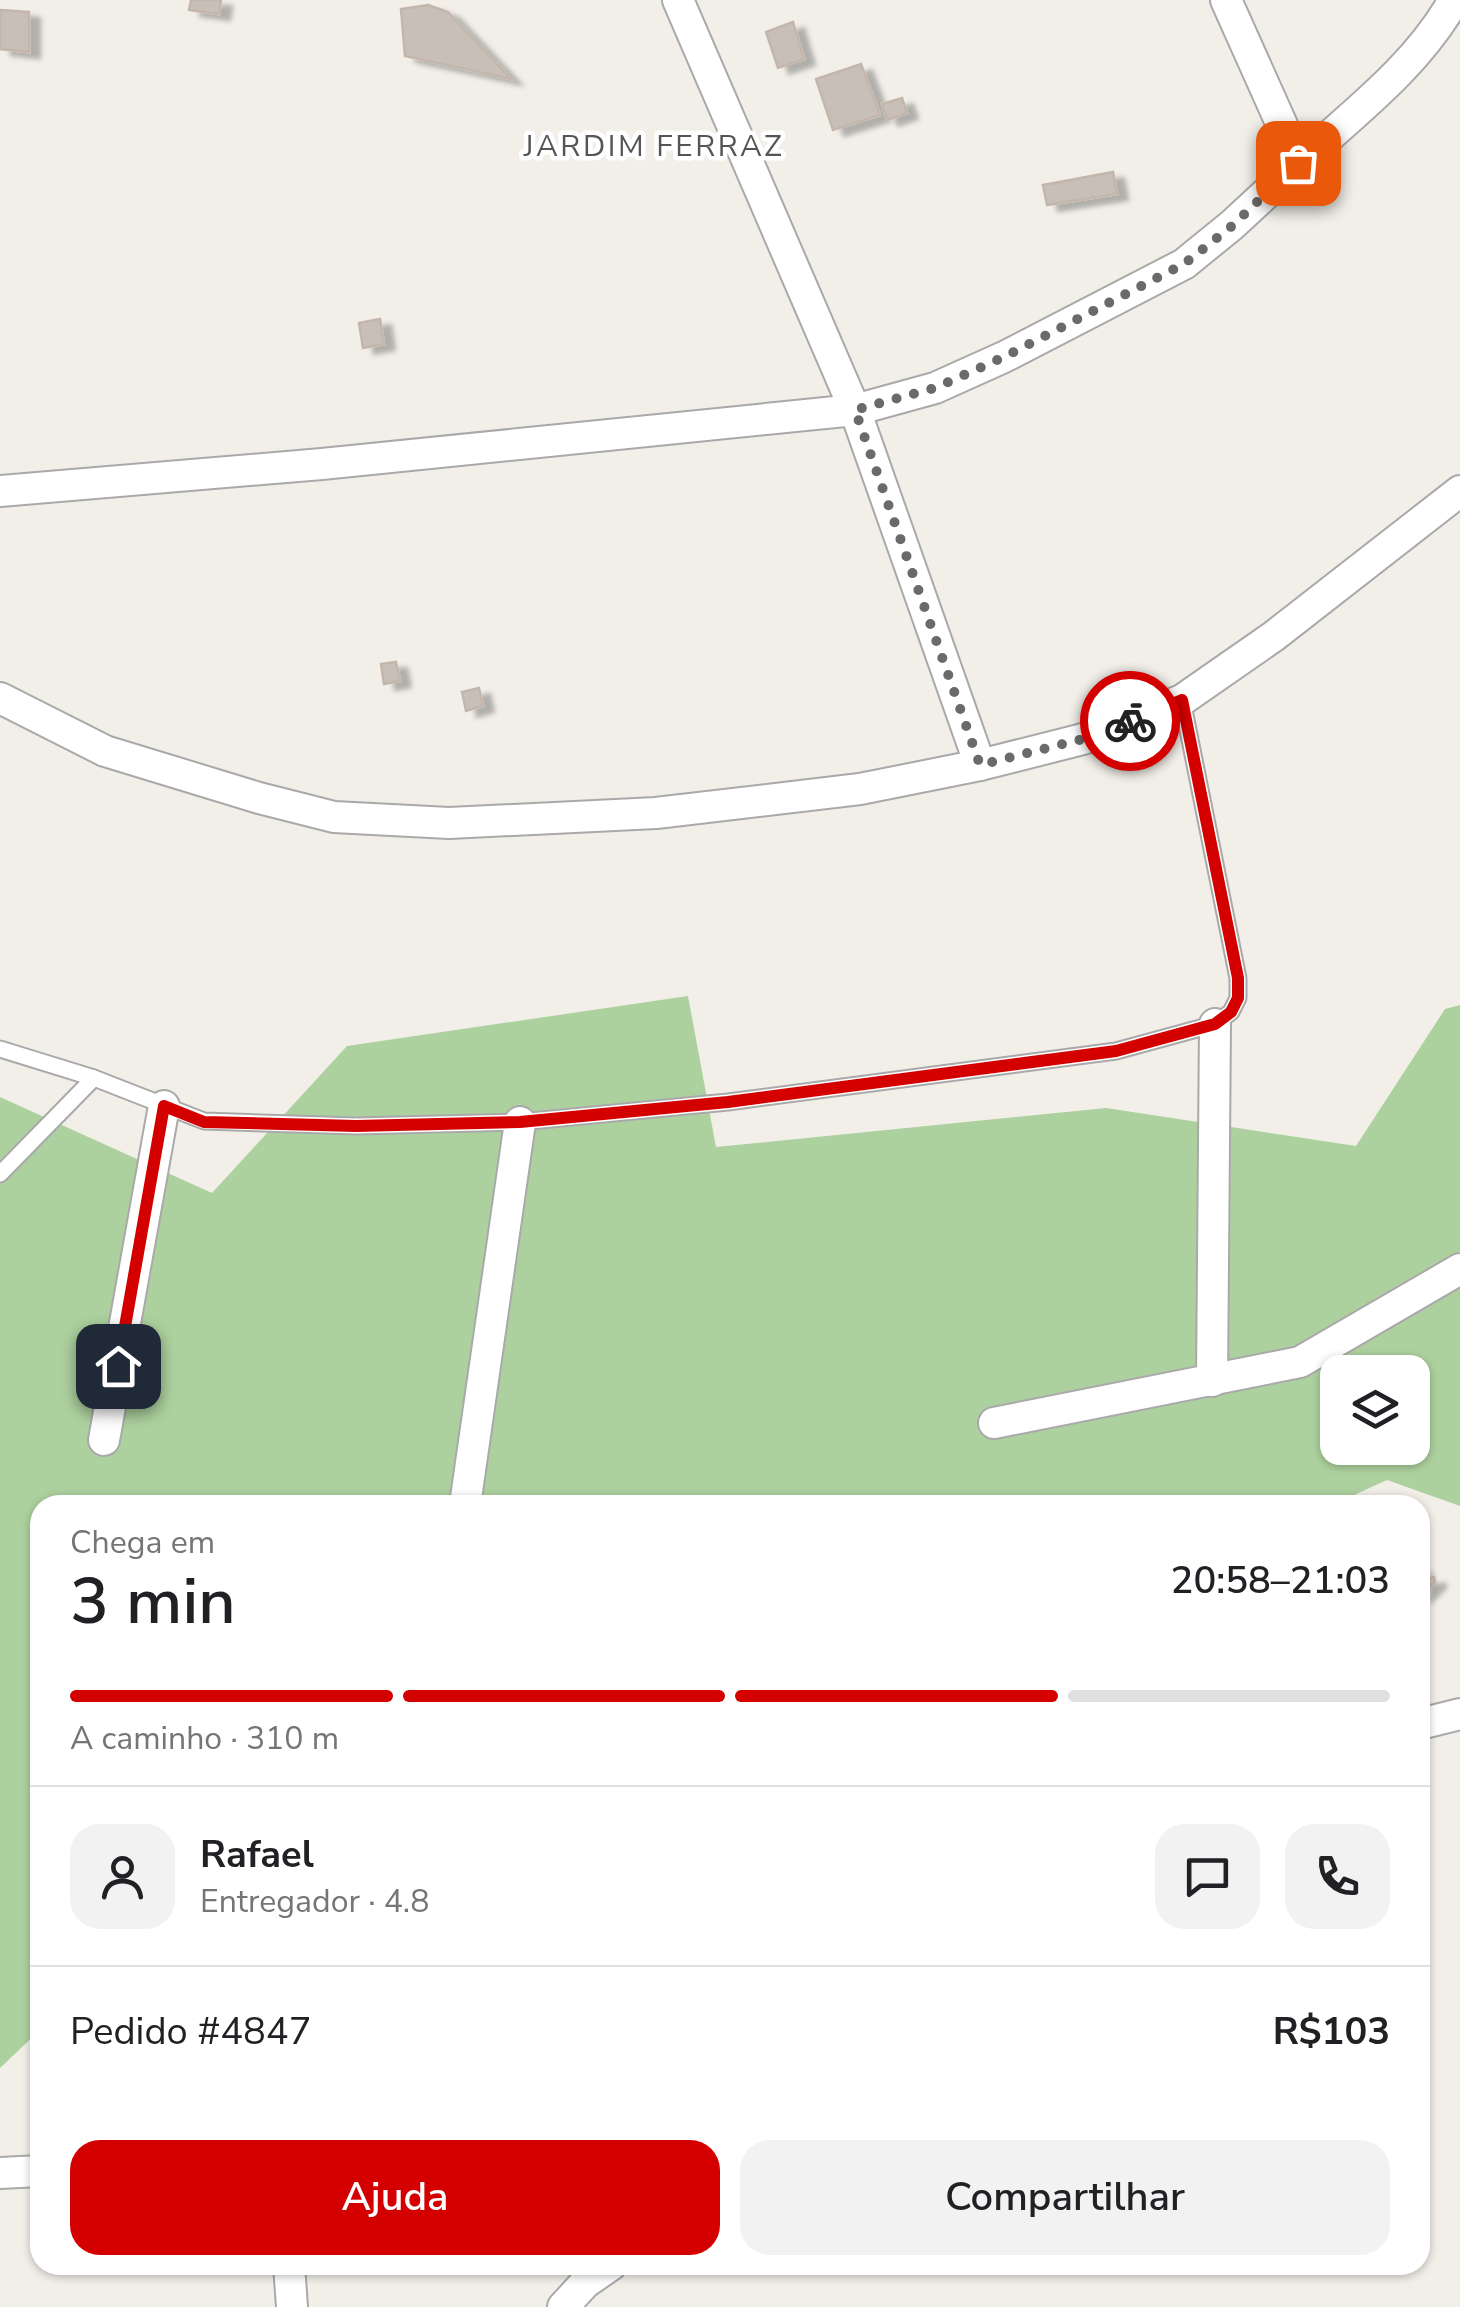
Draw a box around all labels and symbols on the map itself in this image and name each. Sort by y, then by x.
pin [1256,121,1341,206]
district label: JARDIM FERRAZ [523,126,784,167]
courier [1080,671,1180,771]
pin [76,1324,161,1409]

